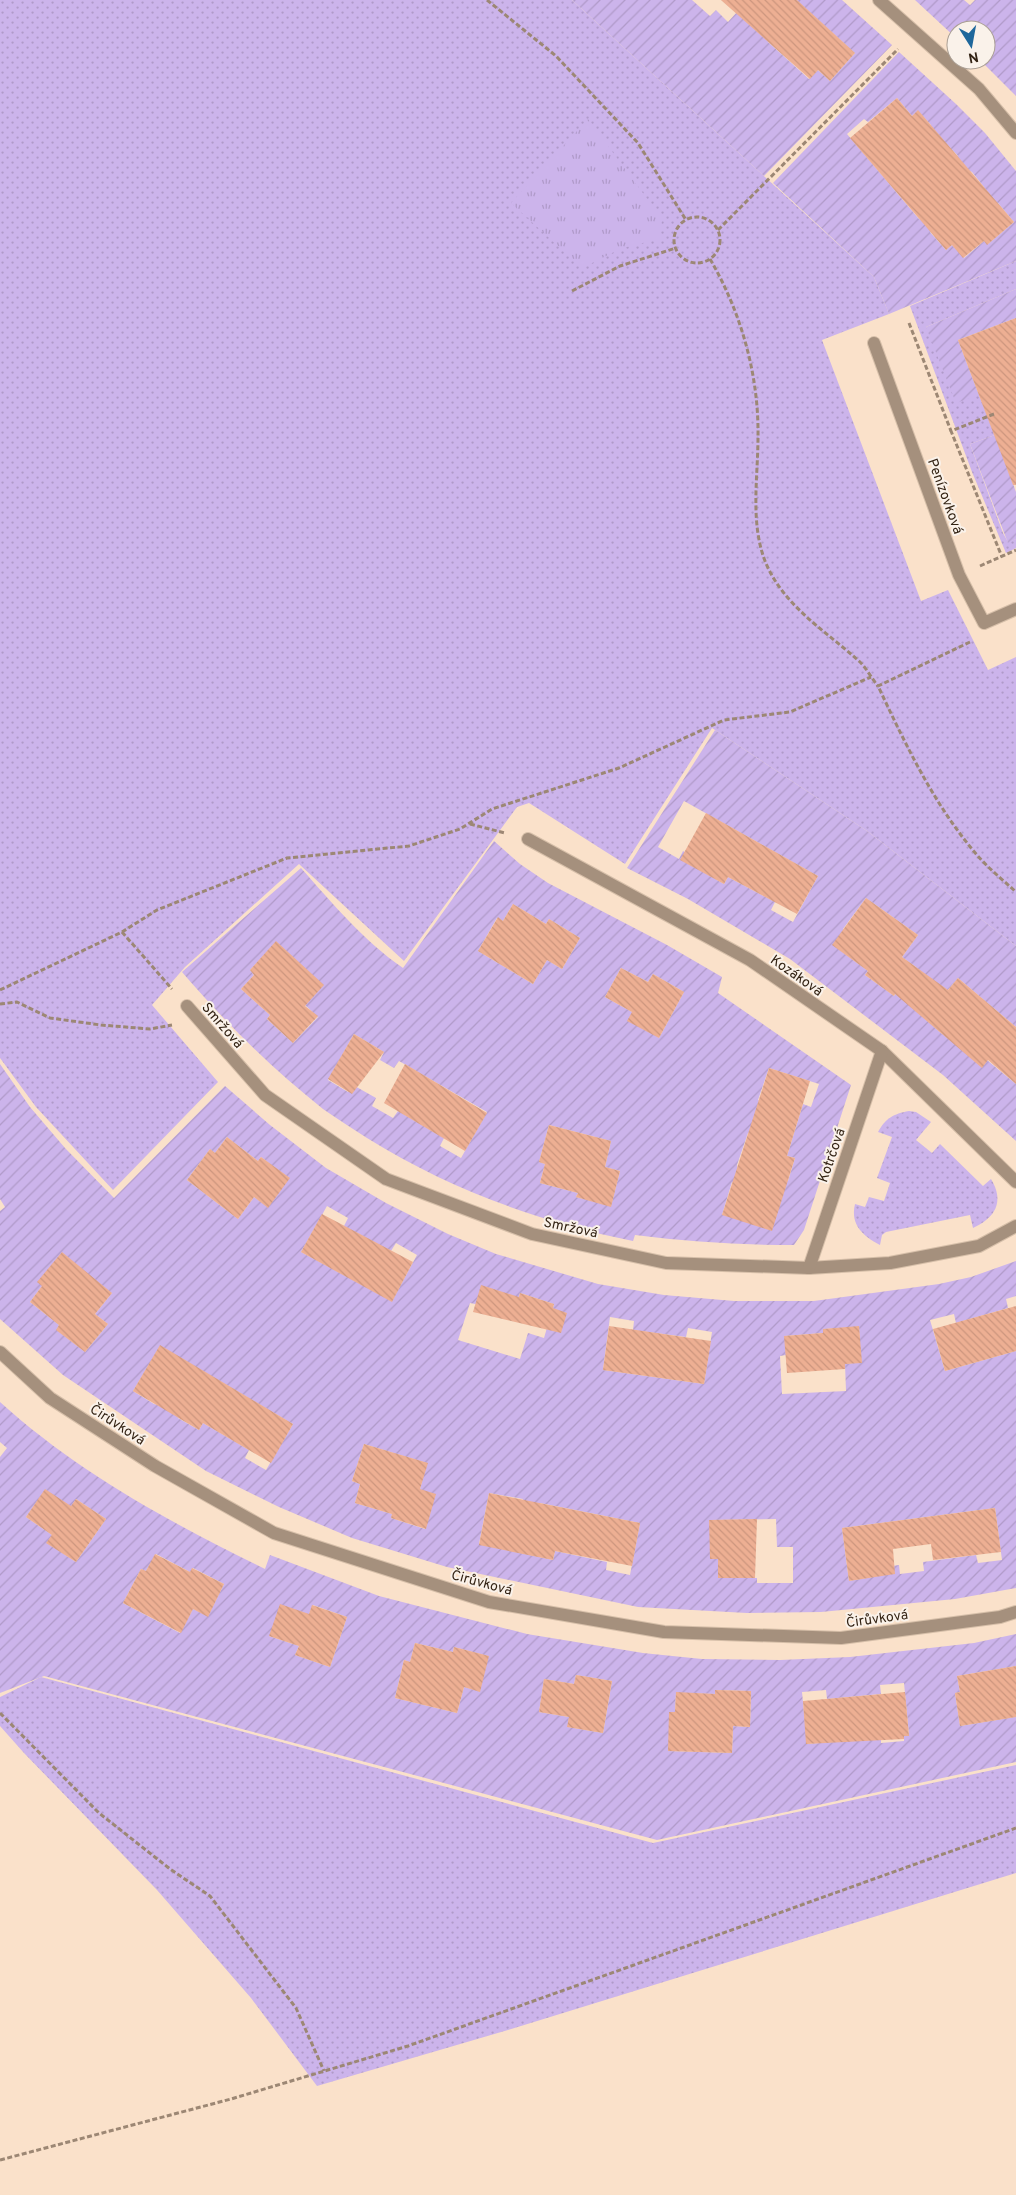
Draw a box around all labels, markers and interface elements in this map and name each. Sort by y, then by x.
north arrow [946,20,996,70]
text: N [967,47,980,66]
street label: Penízovková [923,456,966,537]
street label: Kozáková [767,952,826,1000]
street label: Smržová [197,1000,246,1052]
street label: Kotrčová [815,1126,850,1185]
street label: Smržová [542,1214,599,1242]
street label: Čirůvková [86,1400,149,1449]
street label: Čirůvková [449,1566,514,1600]
street label: Čirůvková [845,1606,909,1632]

